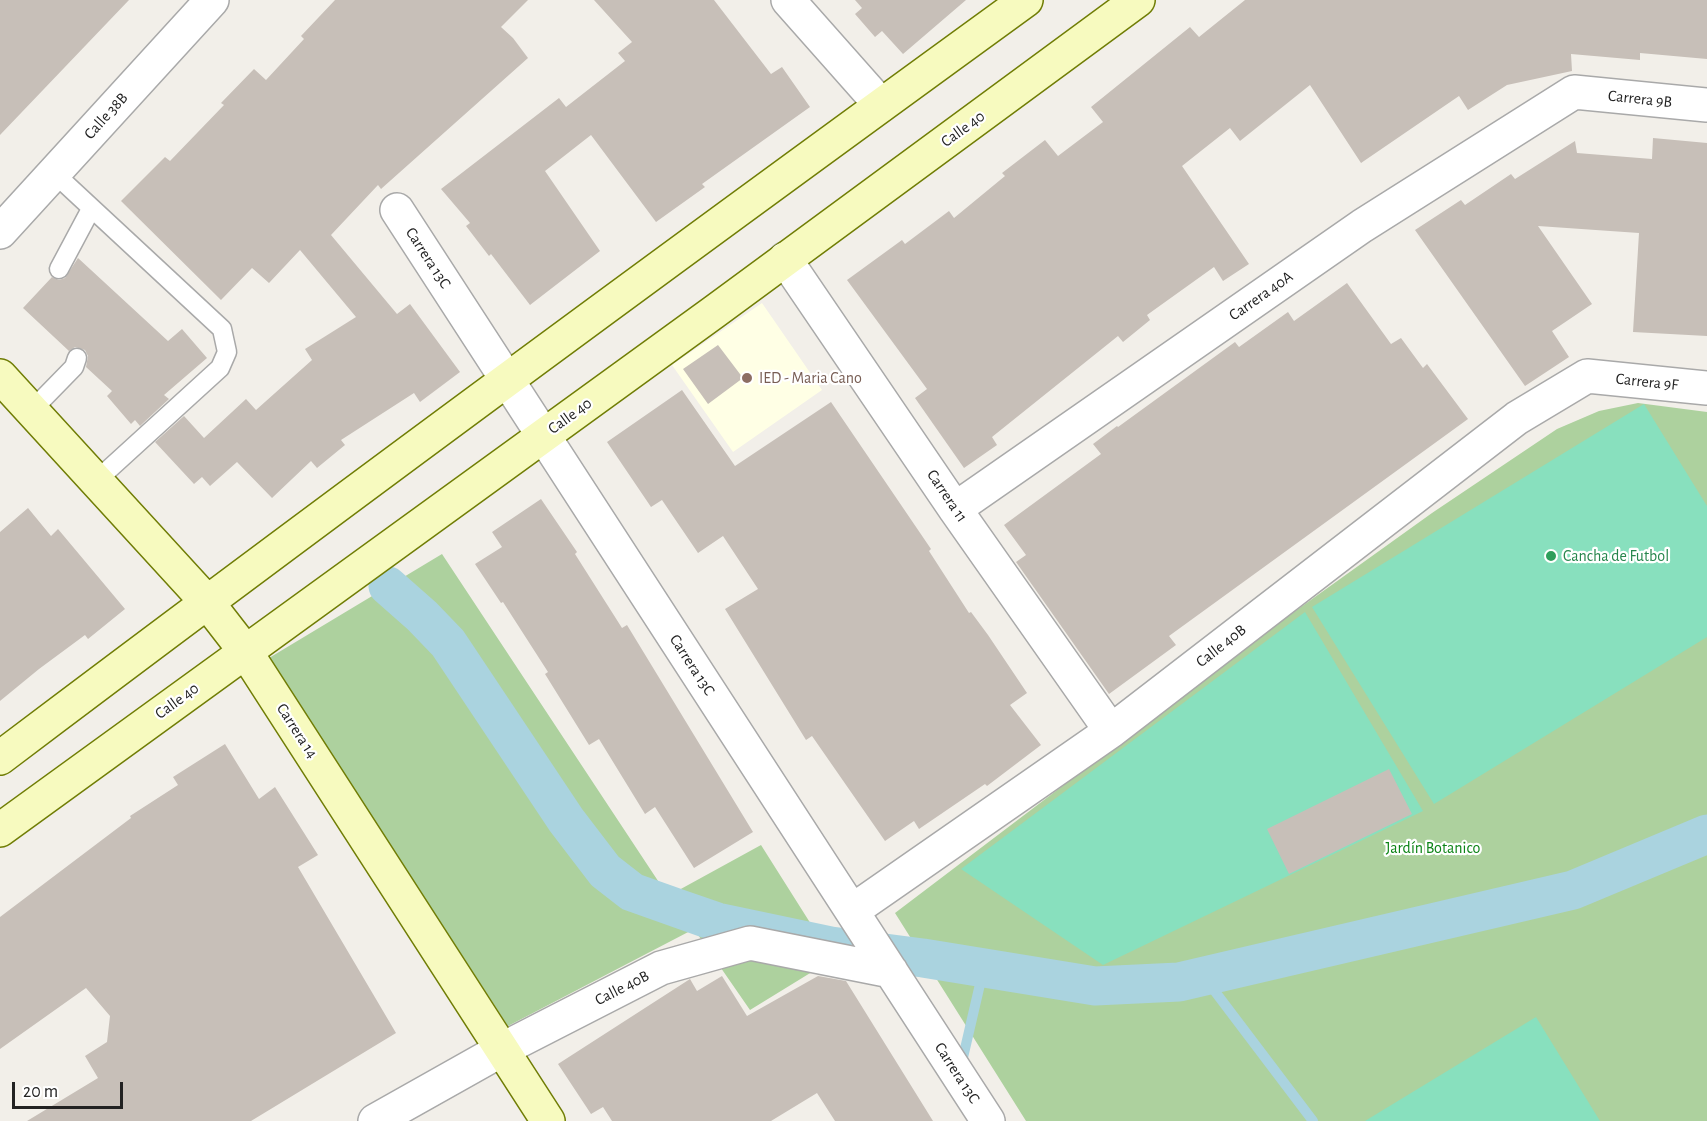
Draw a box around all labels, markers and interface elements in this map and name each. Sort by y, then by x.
street label: Carrera 9B [1607,86,1673,112]
street label: Calle 38B [80,89,132,143]
street label: Calle 40 [937,107,989,151]
street label: Carrera 13C [401,224,455,292]
street label: Carrera 40A [1225,267,1297,325]
place label: IED - Maria Cano [759,368,862,388]
street label: Carrera 9F [1615,369,1679,395]
marker: IED - Maria Cano [740,371,754,385]
street label: Calle 40 [544,394,596,438]
street label: Carrera 11 [922,466,972,526]
place label: Cancha de Futbol [1563,546,1669,566]
marker: Cancha de Futbol [1544,549,1558,563]
street label: Calle 40B [1192,620,1250,672]
street label: Carrera 13C [665,631,719,699]
street label: Calle 40 [151,679,203,723]
street label: Carrera 14 [272,700,322,762]
park label: Jardín Botanico [1386,838,1480,858]
street label: Calle 40B [592,966,652,1010]
street label: Carrera 13C [930,1039,984,1107]
scale bar [15,1070,126,1108]
text: 20 m [23,1083,58,1101]

